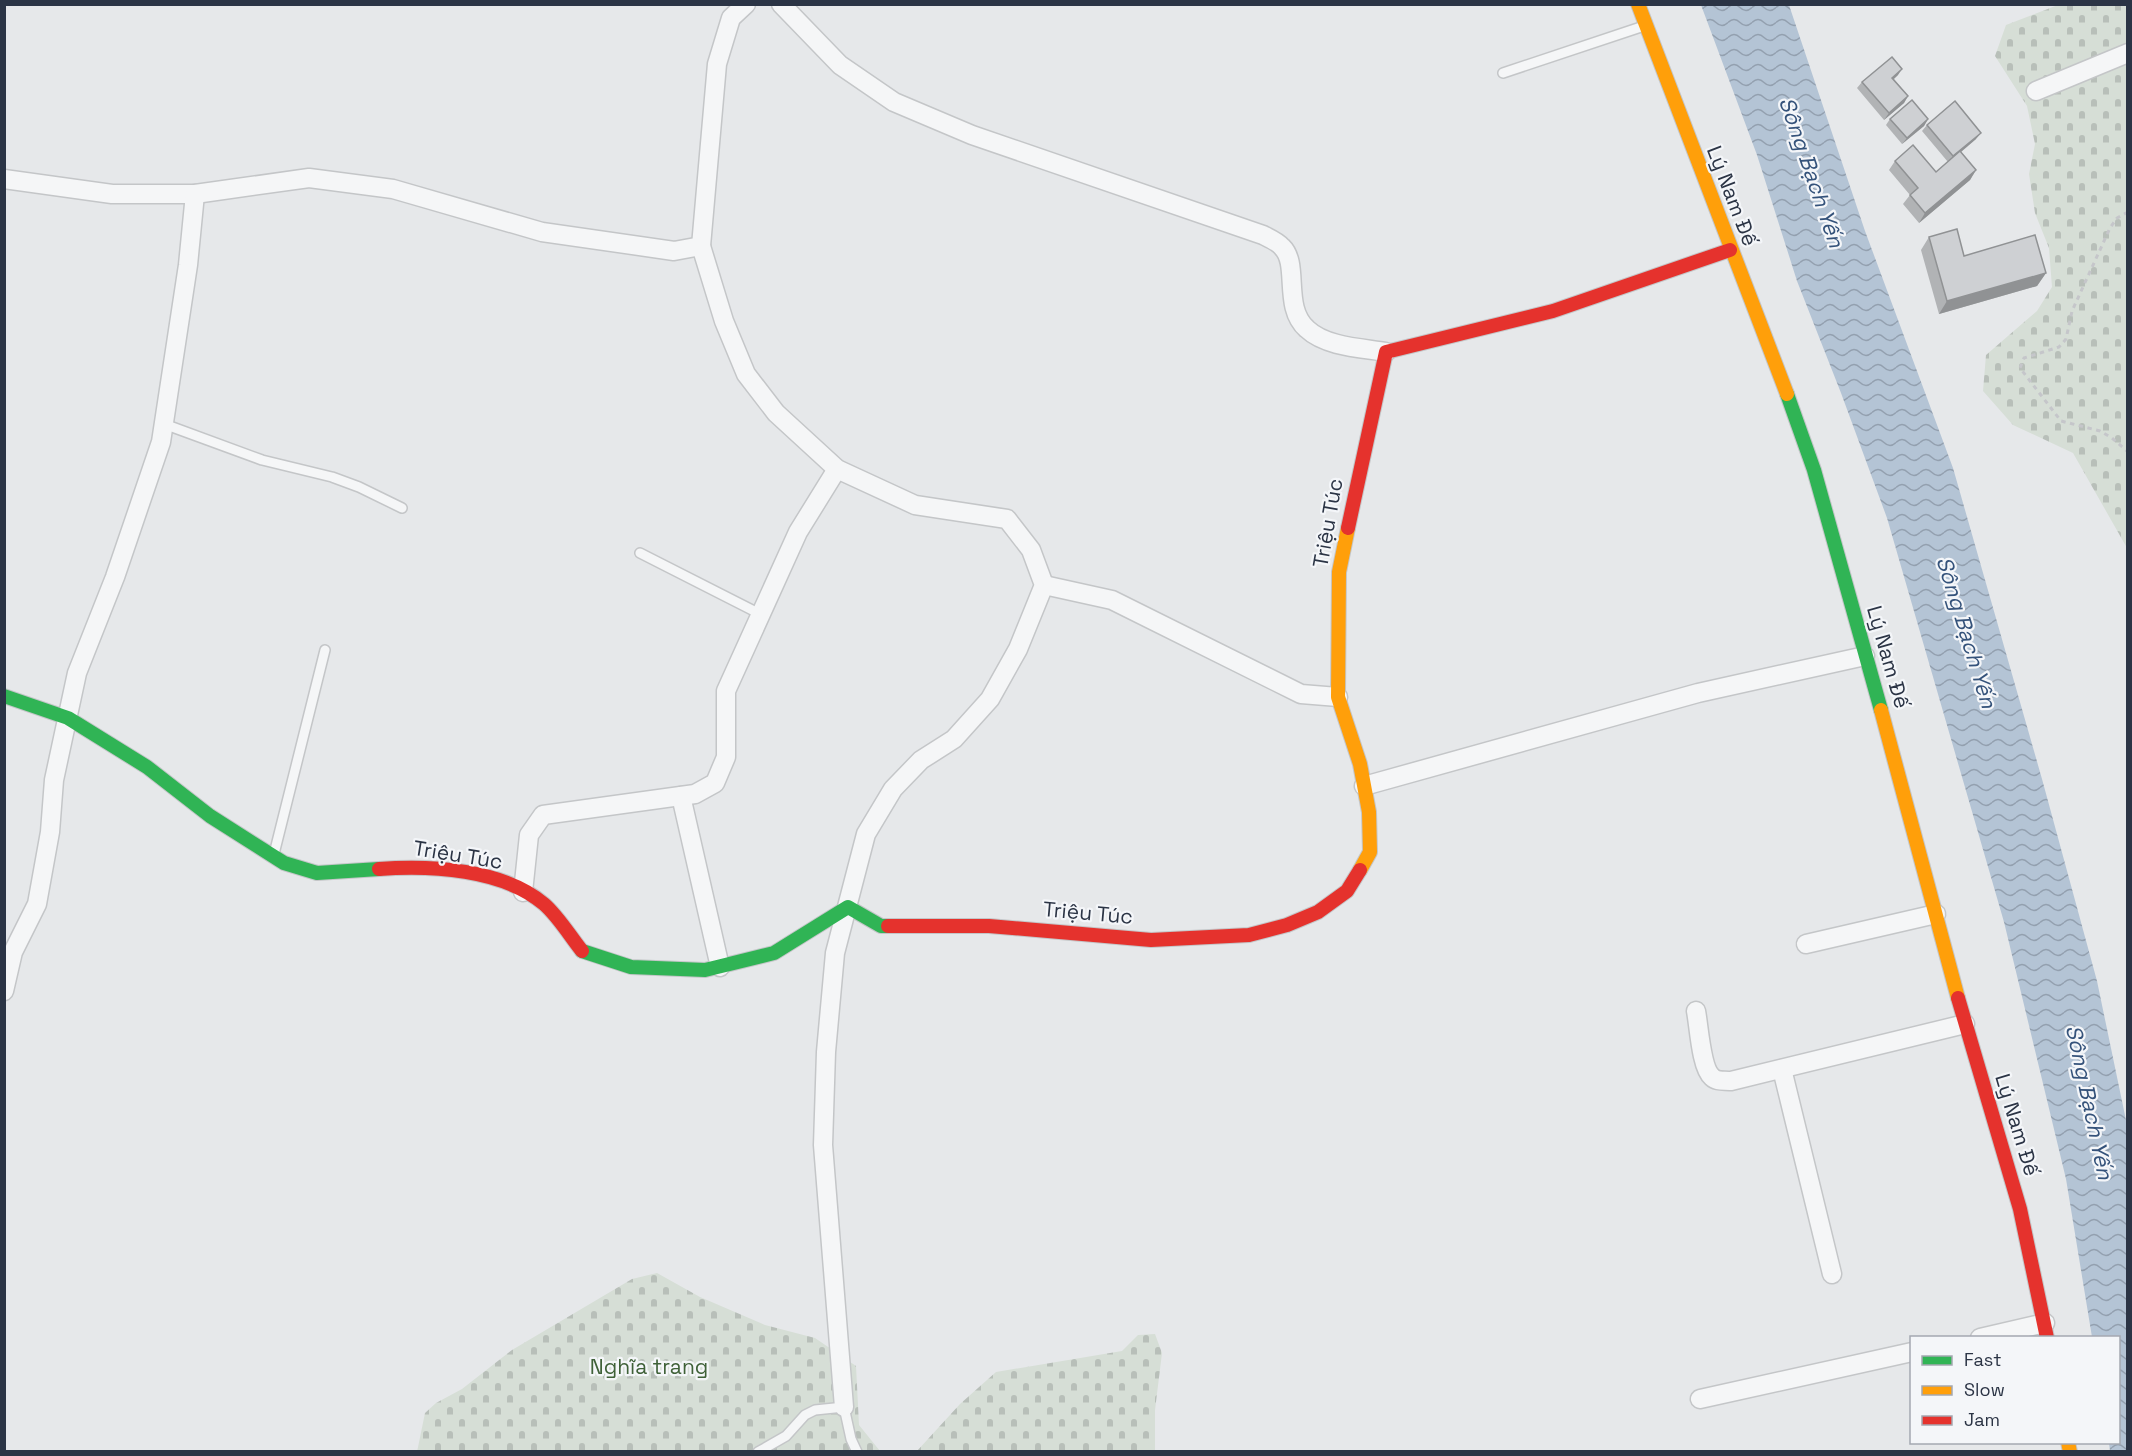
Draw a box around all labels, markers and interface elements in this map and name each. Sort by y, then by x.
water label: Sông Bạch Yến [1773,93,1851,251]
street label: Lý Nam Đế [1701,142,1764,250]
street label: Triệu Túc [1306,476,1349,570]
water label: Sông Bạch Yến [1931,553,2004,712]
street label: Lý Nam Đế [1861,602,1916,712]
street label: Triệu Túc [411,834,505,875]
street label: Triệu Túc [1042,895,1134,930]
water label: Sông Bạch Yến [2060,1022,2120,1182]
street label: Lý Nam Đế [1989,1070,2046,1180]
legend [1910,1336,2120,1444]
text: Fast [1964,1348,2001,1371]
park label: Nghĩa trang [590,1353,708,1380]
text: Slow [1964,1378,2005,1401]
text: Jam [1964,1408,2000,1431]

